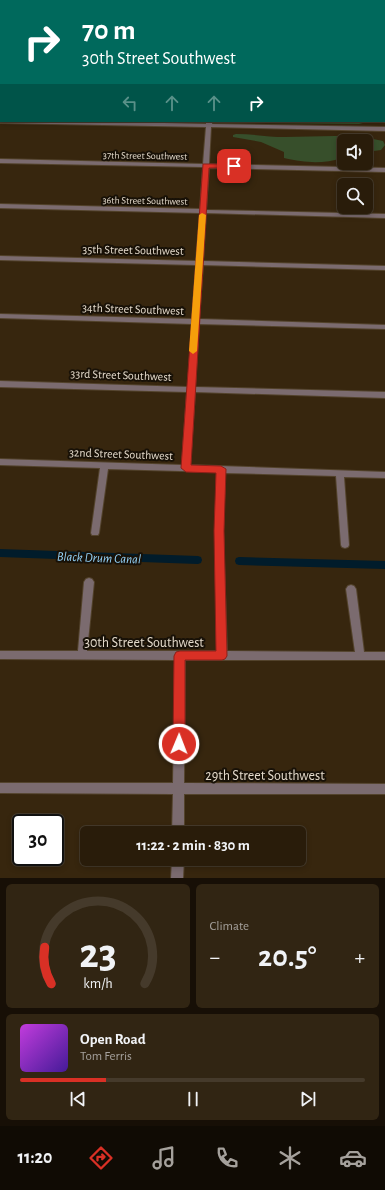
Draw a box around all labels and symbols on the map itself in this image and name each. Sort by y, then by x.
pin [217,149,251,183]
street label: 37th Street Southwest [103,150,188,162]
street label: 36th Street Southwest [102,195,188,207]
street label: 35th Street Southwest [82,243,184,257]
street label: 34th Street Southwest [82,301,184,317]
street label: 33rd Street Southwest [70,367,172,383]
street label: 32nd Street Southwest [69,446,173,462]
water label: Black Drum Canal [57,551,141,566]
street label: 30th Street Southwest [84,636,204,650]
position arrow [158,723,200,765]
street label: 29th Street Southwest [205,769,325,783]
speed limit sign: 30 [12,814,64,866]

